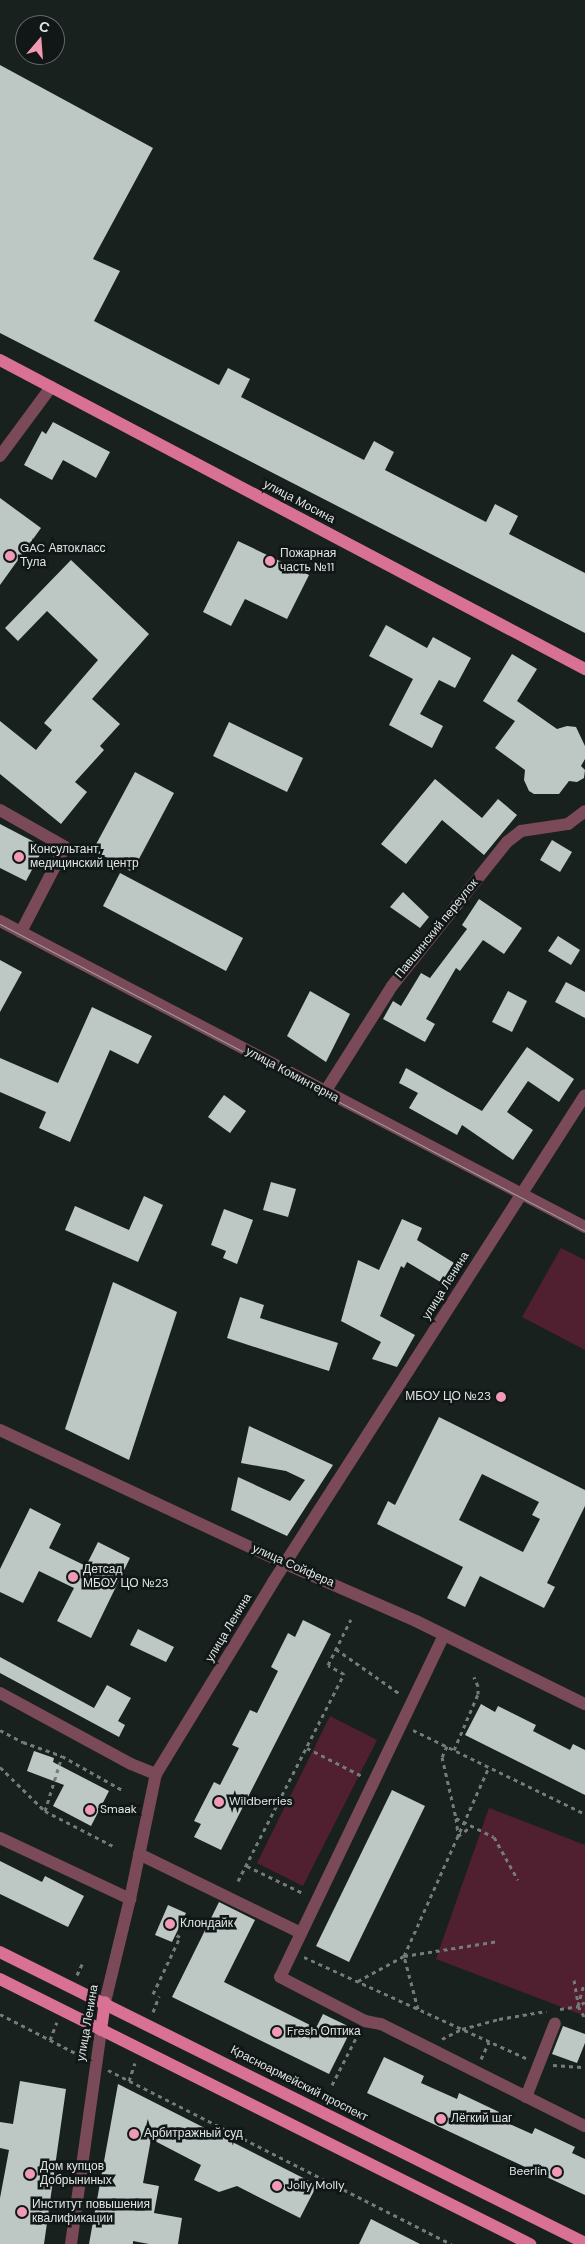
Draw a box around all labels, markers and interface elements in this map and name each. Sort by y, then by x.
north arrow [15,15,65,65]
text: С [37,17,52,37]
street label: улица Мосина [261,477,337,527]
place label: GAC Автокласс Тула [20,542,106,570]
place label: Пожарная часть №11 [280,547,336,575]
marker: GAC Автокласс Тула [4,550,16,562]
marker: Пожарная часть №11 [264,555,276,567]
place label: Консультант, медицинский центр [30,843,139,871]
marker: Консультант, медицинский центр [12,850,26,864]
street label: Павшинский переулок [392,876,482,982]
street label: улица Коминтерна [243,1044,341,1106]
street label: улица Ленина [419,1249,473,1323]
place label: МБОУ ЦО №23 [405,1390,491,1404]
marker: МБОУ ЦО №23 [495,1391,507,1403]
street label: улица Сойфера [250,1542,336,1590]
place label: Детсад МБОУ ЦО №23 [83,1563,169,1591]
marker: Детсад МБОУ ЦО №23 [67,1571,79,1583]
street label: улица Ленина [203,1591,255,1665]
place label: Wildberries [229,1795,293,1809]
marker: Wildberries [213,1796,225,1808]
place label: Smaak [100,1803,137,1817]
marker: Smaak [84,1804,96,1816]
place label: Клондайк [180,1917,233,1931]
marker: Клондайк [164,1918,176,1930]
street label: улица Ленина [74,1984,102,2062]
place label: Fresh Оптика [287,2025,361,2039]
marker: Fresh Оптика [271,2026,283,2038]
street label: Красноармейский проспект [228,2043,370,2125]
place label: Лёгкий шаг [451,2112,512,2126]
marker: Лёгкий шаг [435,2113,447,2125]
place label: Арбитражный суд [144,2127,243,2141]
marker: Арбитражный суд [128,2128,140,2140]
place label: Дом купцов Добрыниных [40,2160,112,2188]
place label: Beerlin [509,2165,547,2179]
marker: Beerlin [551,2166,563,2178]
marker: Дом купцов Добрыниных [24,2168,36,2180]
place label: Jolly Molly [287,2179,345,2193]
marker: Jolly Molly [271,2180,283,2192]
place label: Институт повышения квалификации [32,2198,150,2226]
marker: Институт повышения квалификации [16,2206,28,2218]

